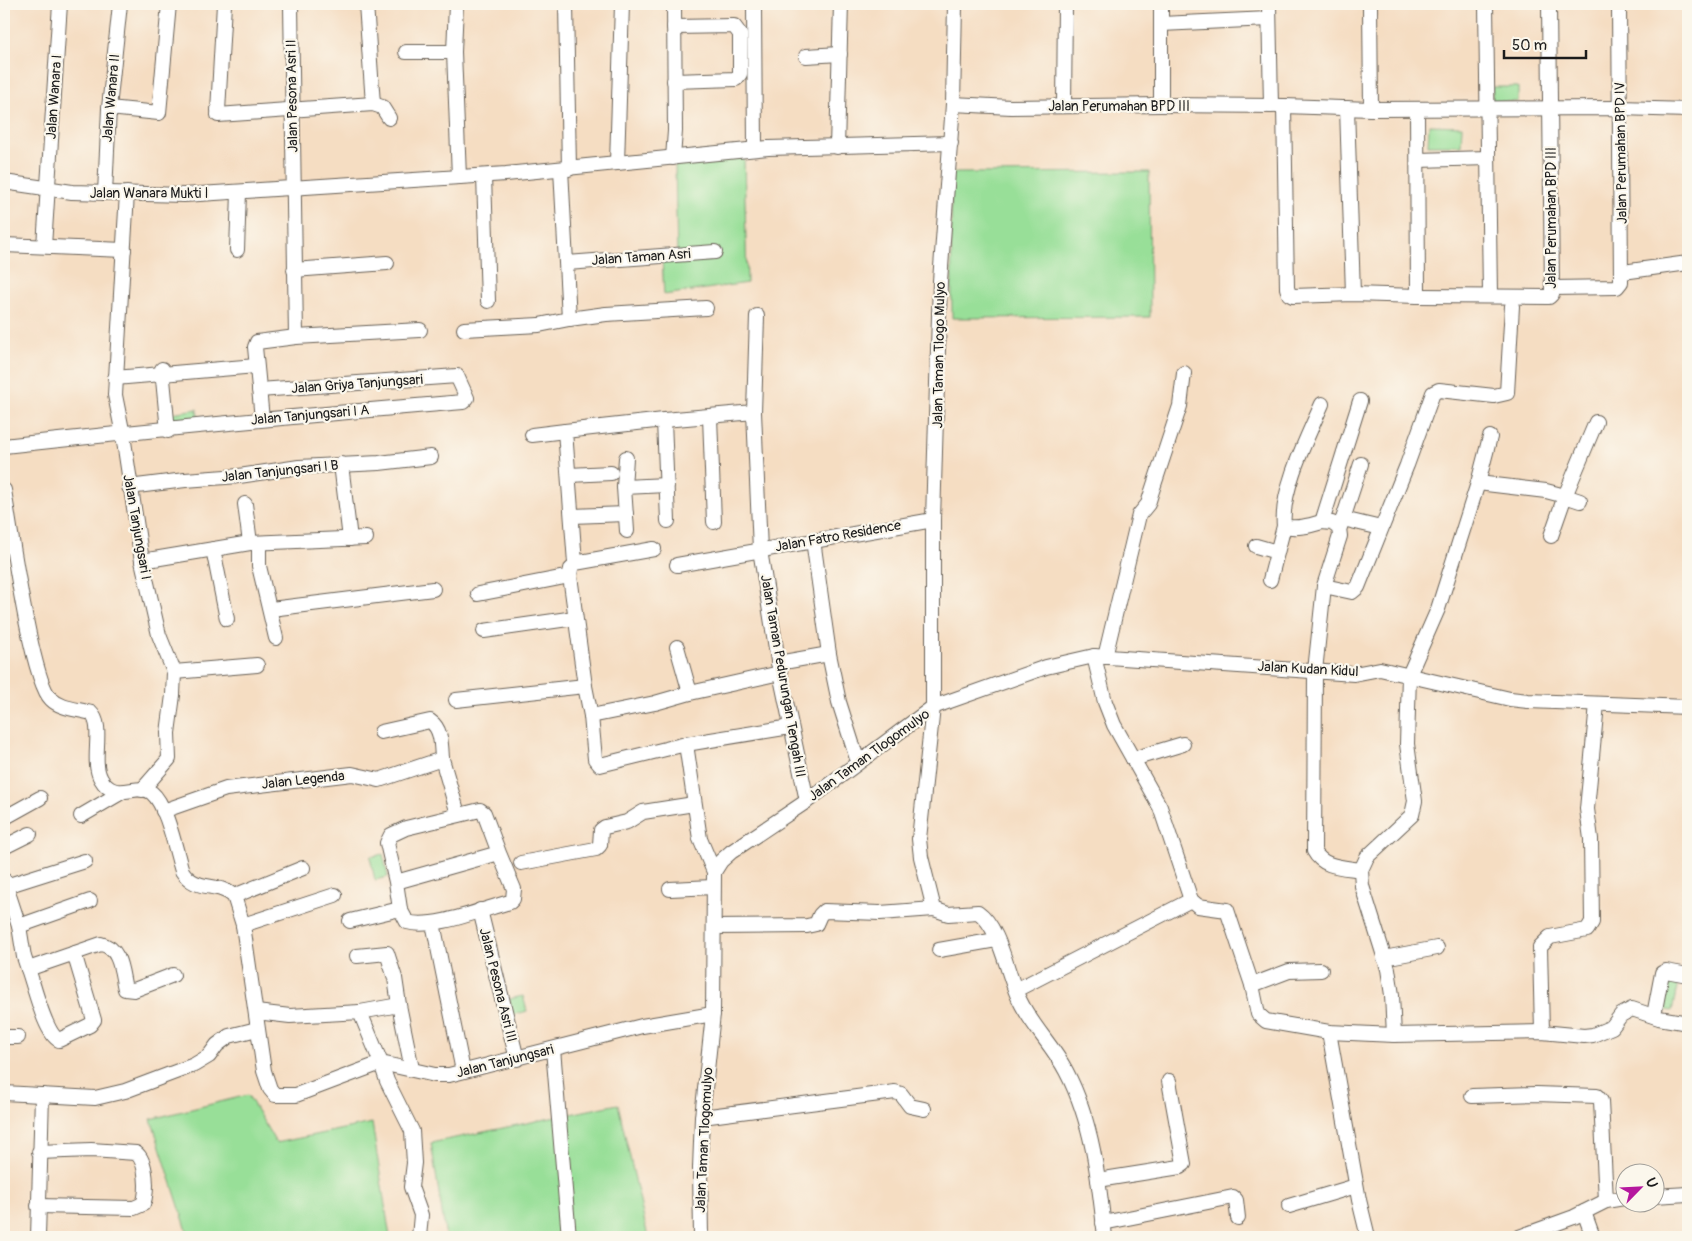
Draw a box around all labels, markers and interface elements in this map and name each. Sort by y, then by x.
scale bar [1504,28,1587,60]
text: 50 m [1512,36,1547,55]
street label: Jalan Pesona Asri II [283,39,301,153]
street label: Jalan Wanara II [99,53,123,143]
street label: Jalan Wanara I [43,54,65,140]
street label: Jalan Perumahan BPD IV [1611,82,1631,224]
street label: Jalan Perumahan BPD III [1048,98,1190,115]
street label: Jalan Perumahan BPD III [1543,147,1560,289]
street label: Jalan Wanara Mukti I [90,185,208,202]
street label: Jalan Taman Asri [591,245,692,269]
street label: Jalan Taman Tlogo Mulyo [929,281,949,428]
street label: Jalan Griya Tanjungsari [291,371,424,397]
street label: Jalan Tanjungsari I A [250,401,370,429]
street label: Jalan Tanjungsari I B [221,456,339,486]
street label: Jalan Tanjungsari I [119,473,155,581]
street label: Jalan Fatro Residence [774,517,902,555]
street label: Jalan Taman Pedurungan Tengah III [757,573,809,779]
street label: Jalan Kudan Kidul [1257,658,1359,680]
street label: Jalan Taman Tlogomulyo [805,705,933,805]
street label: Jalan Legenda [261,767,345,793]
street label: Jalan Pesona Asri III [476,926,520,1044]
street label: Jalan Tanjungsari [455,1041,556,1081]
street label: Jalan Taman Tlogomulyo [692,1066,716,1213]
north arrow [1614,1164,1664,1214]
text: U [1642,1175,1661,1191]

